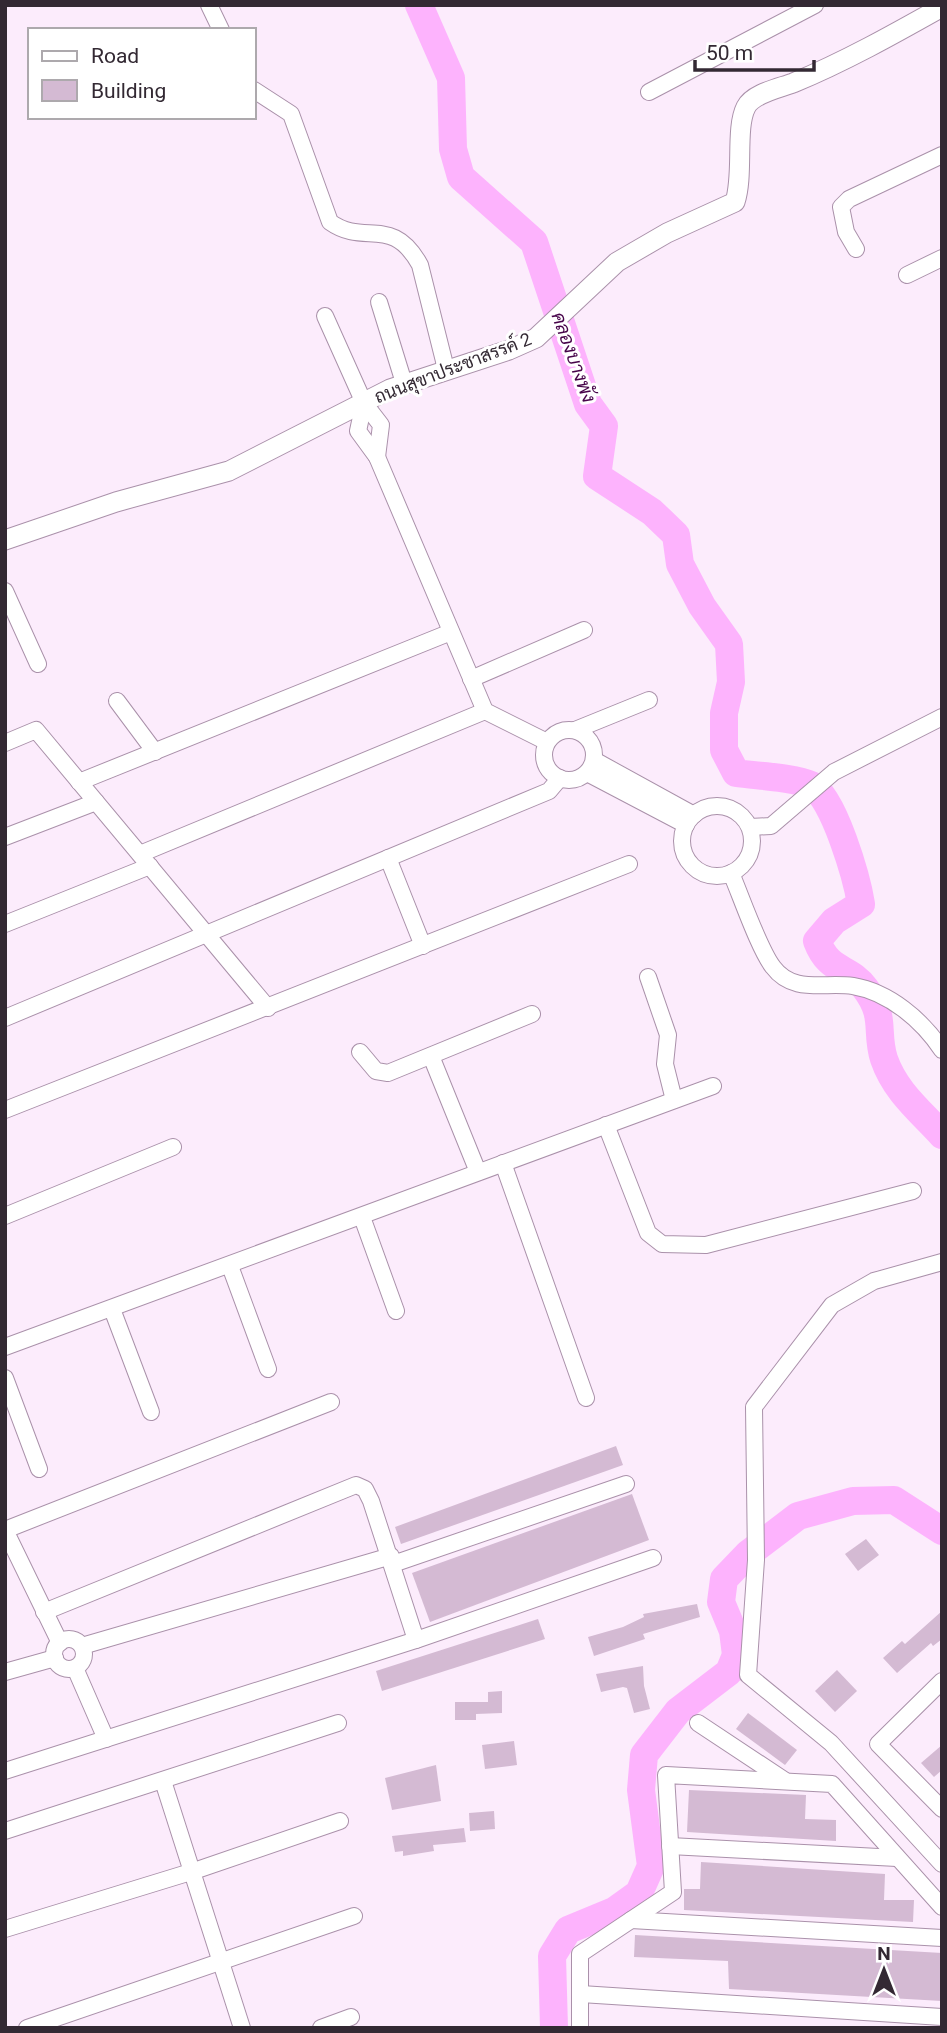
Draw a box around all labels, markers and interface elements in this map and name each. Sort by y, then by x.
legend [28,28,256,119]
scale bar [695,28,814,72]
text: 50 m [706,41,753,65]
text: Road [91,44,139,68]
text: Building [91,79,166,103]
water label: คลองบางพัง [547,309,601,406]
street label: ถนนสุขาประชาสรรค์ 2 [371,326,535,409]
north arrow [849,1935,919,2005]
text: N [877,1942,891,1965]

